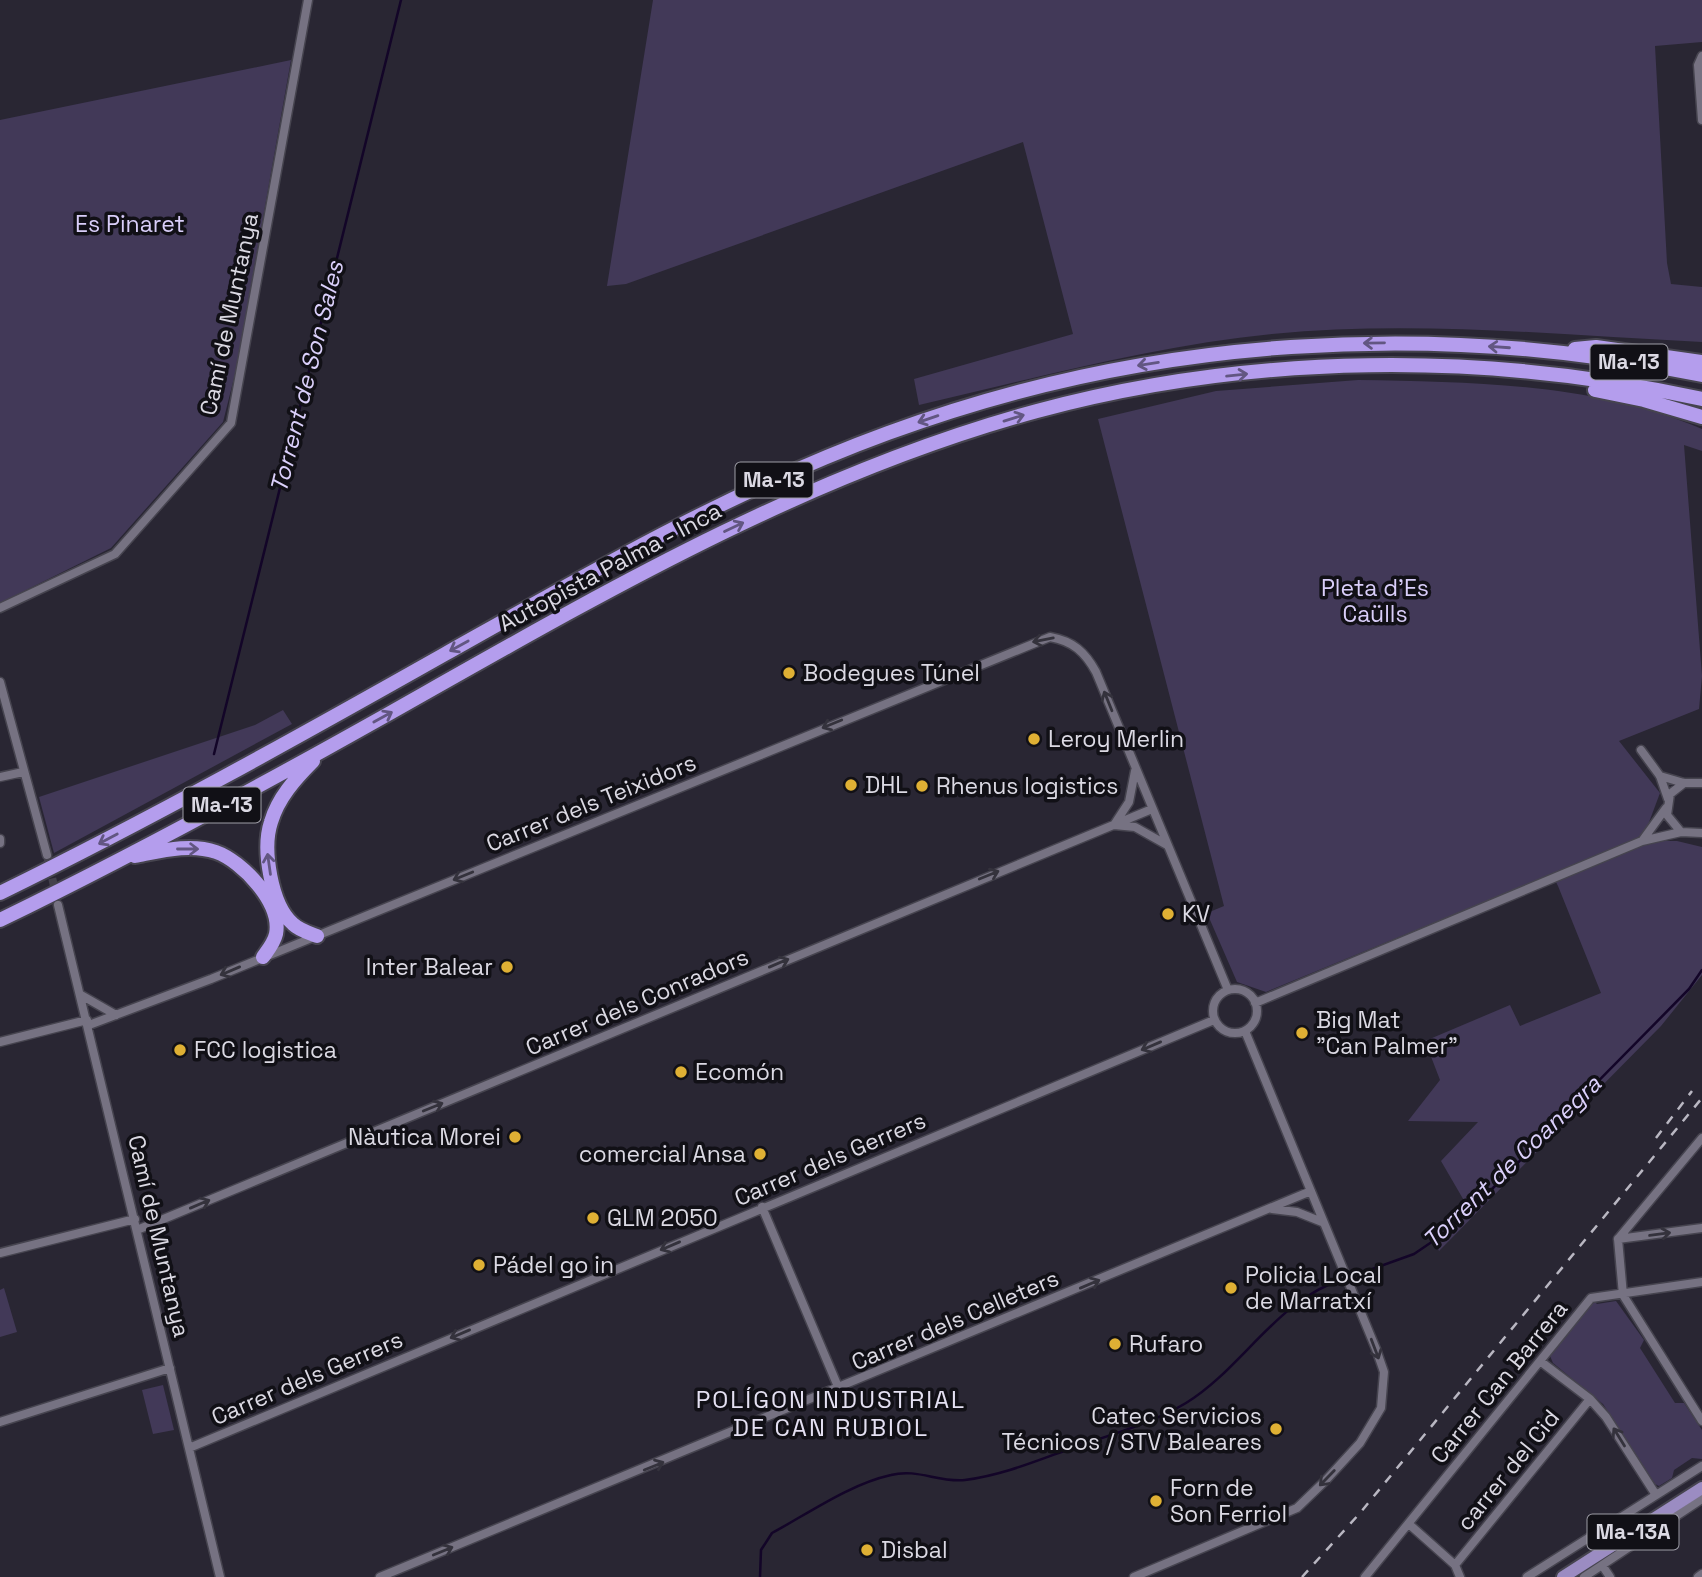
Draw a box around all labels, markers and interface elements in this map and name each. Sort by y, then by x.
park label: Es Pinaret [75,209,185,239]
street label: Camí de Muntanya [193,210,265,418]
water label: Torrent de Son Sales [263,257,351,496]
one-way arrow [1363,336,1386,350]
one-way arrow [1488,340,1511,353]
road number: Ma-13 [1590,344,1668,380]
one-way arrow [1137,358,1160,371]
one-way arrow [1225,368,1248,381]
one-way arrow [1003,410,1025,423]
one-way arrow [917,414,939,426]
road number: Ma-13 [736,462,812,498]
street label: Autopista Palma - Inca [493,496,727,638]
one-way arrow [723,520,744,533]
park label: Pleta d'Es Caülls [1321,573,1429,629]
one-way arrow [1032,634,1055,647]
one-way arrow [450,639,470,653]
place label: Bodegues Túnel [803,658,980,688]
marker: Bodegues Túnel [781,665,797,681]
one-way arrow [1101,690,1114,712]
one-way arrow [372,710,393,723]
one-way arrow [822,719,844,732]
place label: Leroy Merlin [1048,724,1184,754]
marker: Leroy Merlin [1026,731,1042,747]
street label: Carrer dels Teixidors [482,747,700,859]
place label: DHL [865,770,908,800]
place label: Rhenus logistics [936,771,1118,801]
marker: DHL [843,777,859,793]
marker: Rhenus logistics [914,778,930,794]
road number: Ma-13 [184,788,260,822]
one-way arrow [98,832,118,846]
one-way arrow [176,842,199,856]
one-way arrow [262,853,275,876]
one-way arrow [977,868,999,881]
one-way arrow [453,870,475,883]
place label: KV [1182,899,1210,929]
marker: KV [1160,906,1176,922]
street label: Carrer dels Conradors [521,941,753,1063]
place label: Inter Balear [366,952,493,982]
one-way arrow [768,956,789,969]
marker: Inter Balear [499,959,515,975]
one-way arrow [220,965,241,978]
place label: Big Mat "Can Palmer" [1316,1005,1458,1061]
marker: Big Mat "Can Palmer" [1294,1025,1310,1041]
place label: FCC logistica [194,1035,337,1065]
one-way arrow [1141,1040,1163,1053]
marker: FCC logistica [172,1042,188,1058]
place label: Ecomón [695,1057,784,1087]
marker: Ecomón [673,1064,689,1080]
water label: Torrent de Coanegra [1416,1068,1608,1255]
one-way arrow [422,1100,444,1113]
street label: Carrer dels Gerrers [730,1105,930,1213]
place label: Nàutica Morei [348,1122,501,1152]
marker: Nàutica Morei [507,1129,523,1145]
street label: Camí de Muntanya [121,1132,197,1340]
place label: comercial Ansa [579,1139,746,1169]
marker: comercial Ansa [752,1146,768,1162]
one-way arrow [189,1196,211,1209]
place label: GLM 2050 [607,1203,718,1233]
marker: GLM 2050 [585,1210,601,1226]
one-way arrow [1648,1227,1671,1240]
one-way arrow [659,1241,681,1254]
place label: Pádel go in [493,1250,614,1280]
marker: Pádel go in [471,1257,487,1273]
place label: Policia Local de Marratxí [1245,1260,1382,1316]
street label: Carrer dels Celleters [847,1263,1063,1377]
one-way arrow [1078,1277,1100,1290]
marker: Policia Local de Marratxí [1223,1280,1239,1296]
street label: Carrer Can Barrera [1424,1294,1574,1470]
street label: Carrer dels Gerrers [207,1324,407,1432]
one-way arrow [450,1329,471,1342]
place label: Rufaro [1129,1329,1203,1359]
marker: Rufaro [1107,1336,1123,1352]
one-way arrow [1370,1337,1383,1359]
district label: POLÍGON INDUSTRIAL DE CAN RUBIOL [696,1384,966,1443]
place label: Catec Servicios Técnicos / STV Baleares [1002,1401,1262,1457]
street label: carrer del Cid [1450,1403,1566,1537]
marker: Catec Servicios Técnicos / STV Baleares [1268,1421,1284,1437]
one-way arrow [1612,1428,1626,1448]
one-way arrow [642,1458,664,1471]
one-way arrow [1319,1469,1336,1486]
place label: Forn de Son Ferriol [1170,1473,1287,1529]
marker: Forn de Son Ferriol [1148,1493,1164,1509]
road number: Ma-13A [1588,1514,1678,1550]
place label: Disbal [881,1535,948,1565]
marker: Disbal [859,1542,875,1558]
one-way arrow [431,1544,453,1557]

